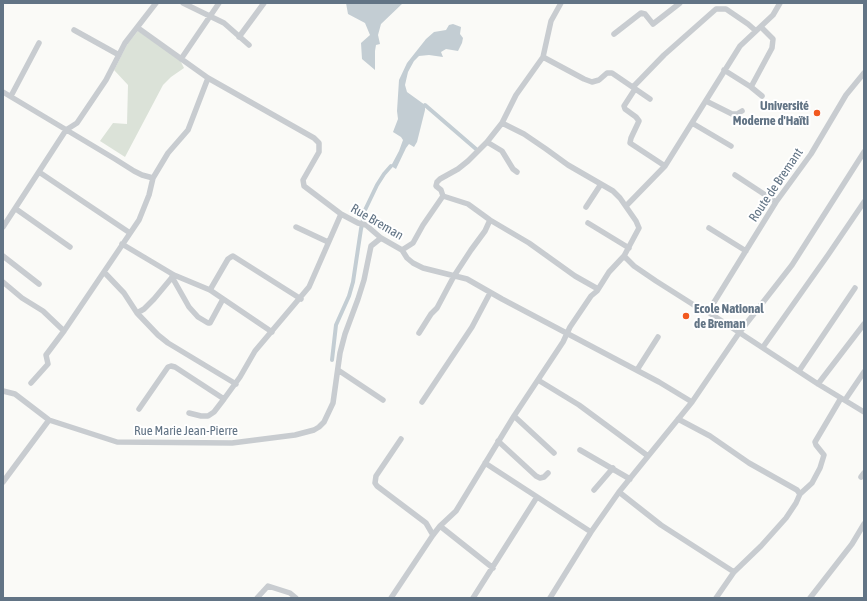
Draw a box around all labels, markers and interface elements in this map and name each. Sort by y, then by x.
place label: Université Moderne d'Haïti [733,98,809,129]
marker: Université Moderne d'Haïti [812,108,822,118]
street label: Route de Bremant [746,145,806,225]
street label: Rue Breman [348,201,406,243]
place label: Ecole National de Breman [694,301,764,332]
marker: Ecole National de Breman [681,311,691,321]
street label: Rue Marie Jean-Pierre [134,423,238,439]

